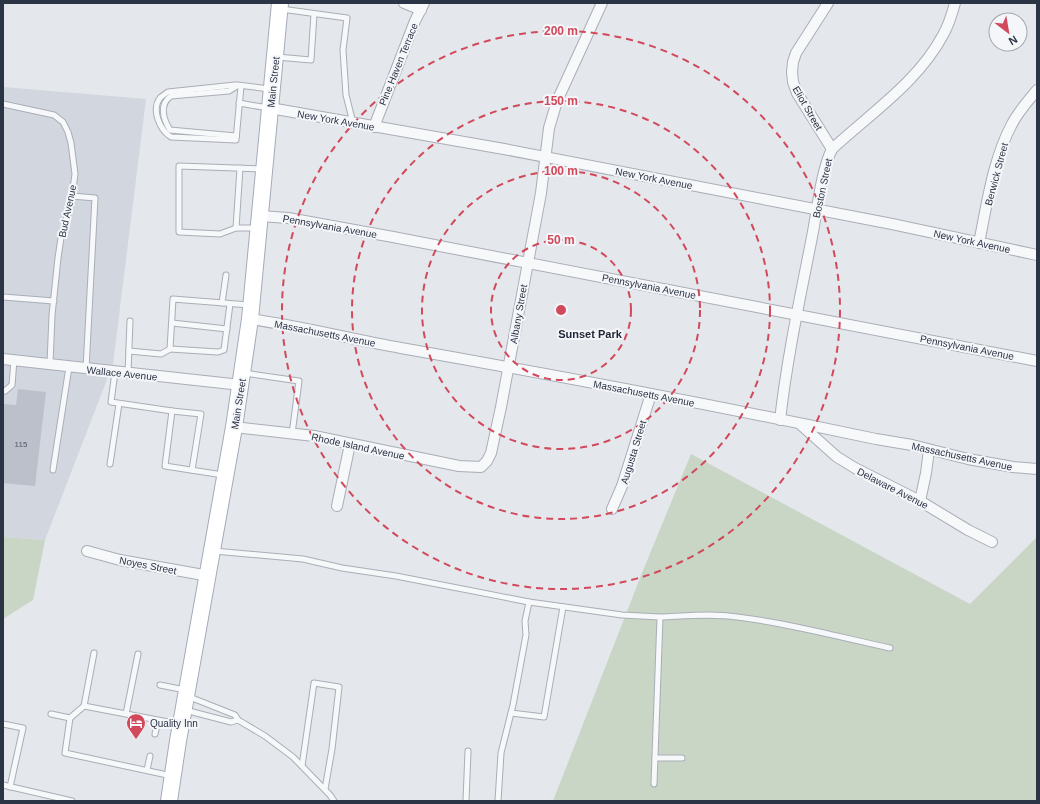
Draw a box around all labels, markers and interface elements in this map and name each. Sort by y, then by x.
north arrow [988,12,1028,52]
street label: Pine Haven Terrace [377,21,420,107]
text: 200 m [544,24,578,38]
text: N [1007,33,1020,48]
street label: Main Street [265,56,282,108]
street label: Eliot Street [791,84,825,132]
text: 150 m [544,94,578,108]
street label: New York Avenue [296,108,376,133]
street label: Berwick Street [983,141,1010,207]
street label: Boston Street [811,157,834,219]
text: 100 m [544,164,578,178]
street label: New York Avenue [614,166,694,191]
street label: Bud Avenue [57,183,79,239]
street label: Pennsylvania Avenue [282,213,378,240]
street label: New York Avenue [932,228,1012,255]
text: 50 m [547,233,575,247]
street label: Pennsylvania Avenue [601,272,697,301]
street label: Albany Street [508,283,529,345]
centre of rings [554,303,568,317]
street label: Massachusetts Avenue [273,318,377,349]
district label: Sunset Park [558,328,623,340]
street label: Pennsylvania Avenue [919,333,1015,362]
street label: Wallace Avenue [86,364,158,383]
street label: Main Street [229,378,248,430]
street label: Massachusetts Avenue [592,378,696,409]
street label: Augusta Street [619,419,648,485]
street label: Rhode Island Avenue [310,431,406,462]
house number: 115 [15,440,28,449]
street label: Massachusetts Avenue [911,440,1014,473]
street label: Delaware Avenue [855,466,931,511]
street label: Noyes Street [118,555,178,576]
hotel icon: Quality Inn [125,712,147,740]
place label: Quality Inn [150,718,198,729]

